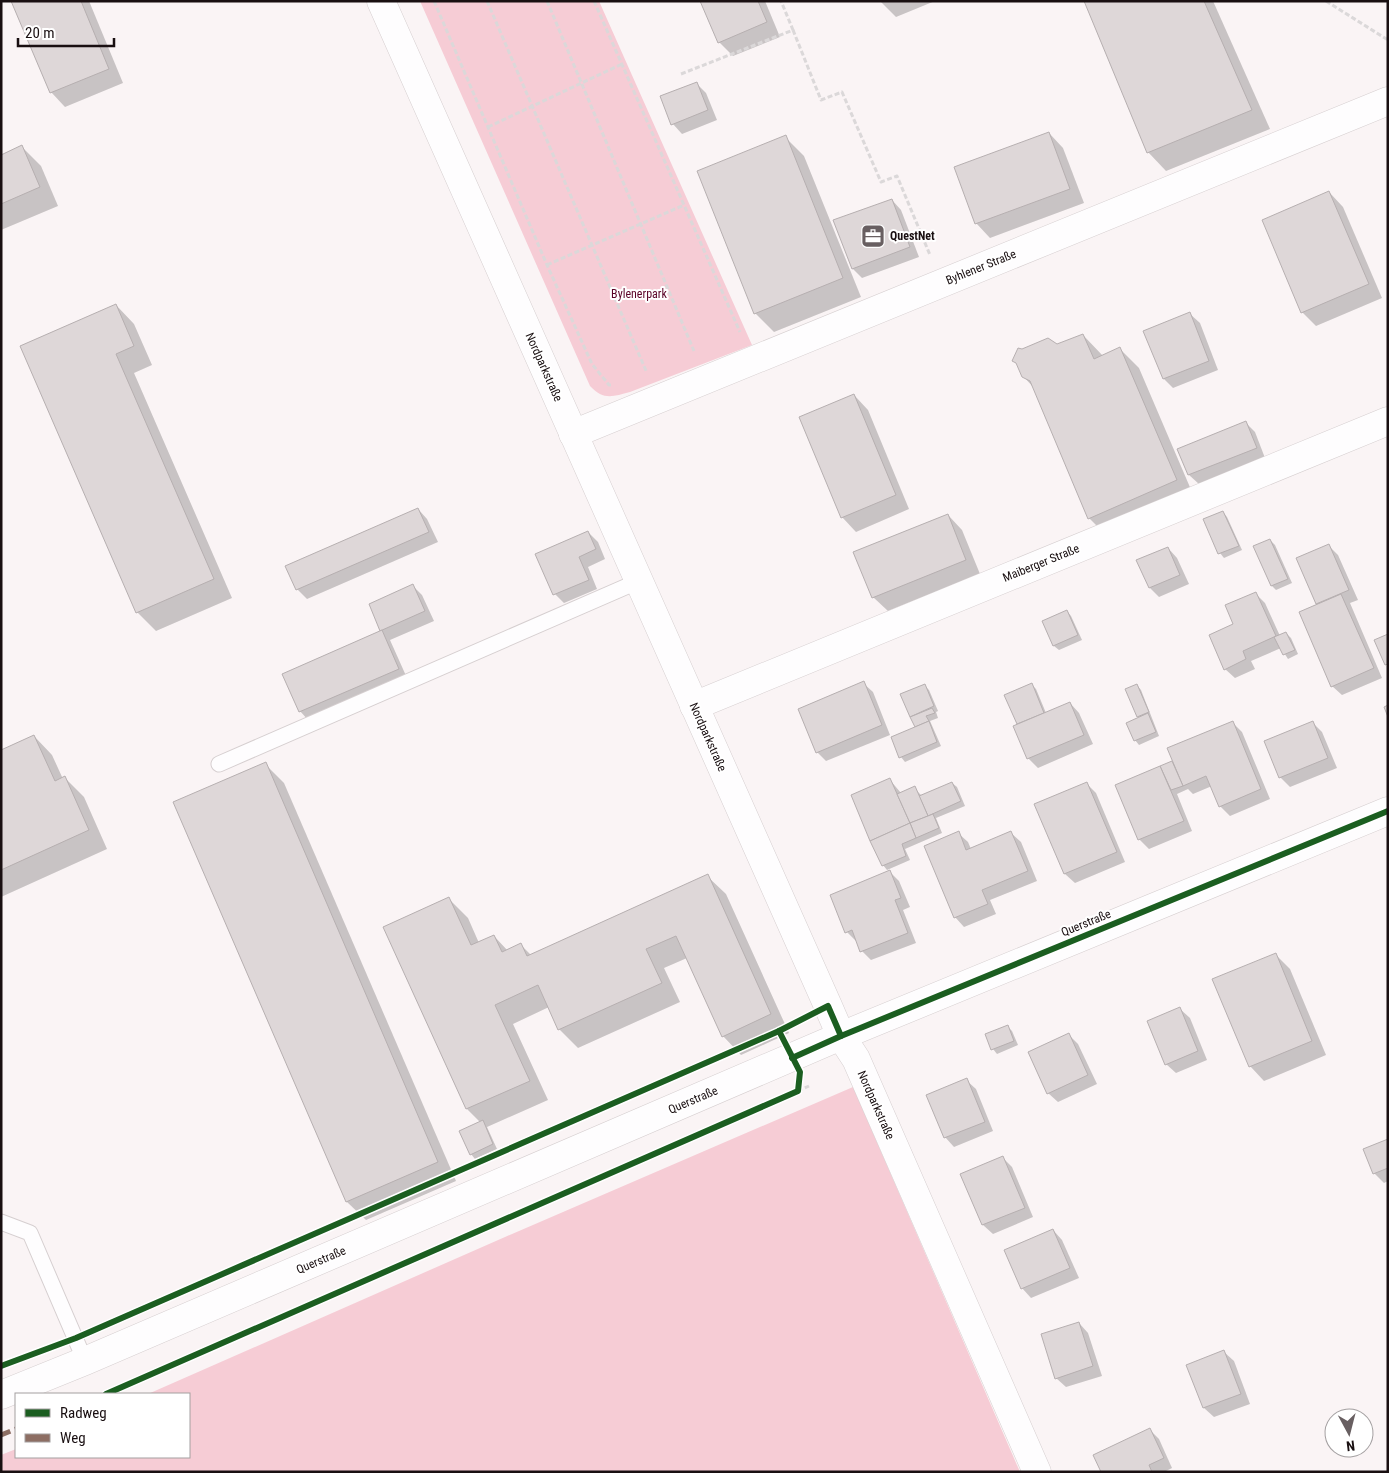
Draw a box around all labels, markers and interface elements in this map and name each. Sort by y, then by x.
scale bar [18,15,114,47]
text: 20 m [25,24,55,42]
office icon: QuestNet [860,223,886,249]
place label: QuestNet [890,229,935,243]
street label: Byhlener Straße [944,246,1018,287]
park label: Bylenerpark [611,287,667,301]
street label: Nordparkstraße [523,330,566,404]
street label: Maiberger Straße [1001,541,1082,585]
street label: Nordparkstraße [687,700,730,774]
street label: Querstraße [1059,907,1113,939]
street label: Nordparkstraße [855,1068,898,1142]
street label: Querstraße [666,1083,720,1117]
street label: Querstraße [294,1243,348,1277]
legend [15,1393,190,1458]
text: Radweg [60,1404,107,1422]
north arrow [1324,1408,1374,1458]
text: Weg [60,1429,86,1447]
text: N [1345,1437,1356,1454]

